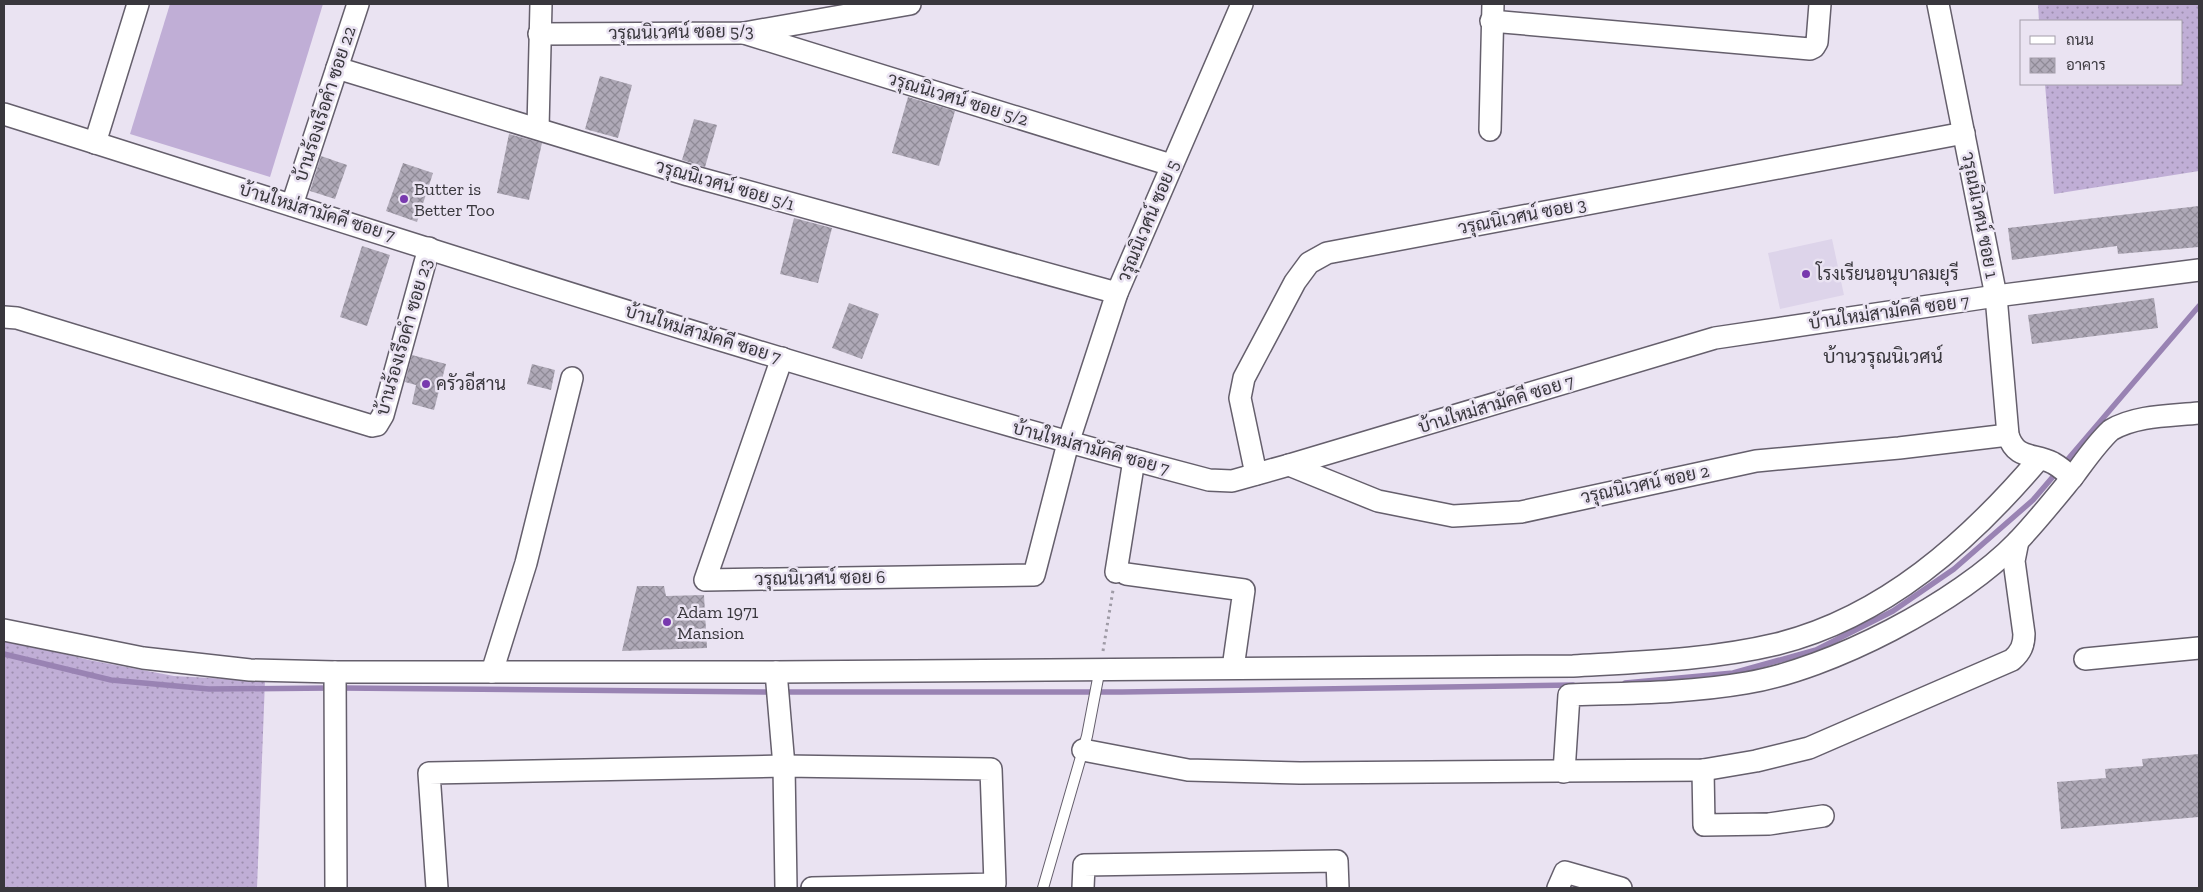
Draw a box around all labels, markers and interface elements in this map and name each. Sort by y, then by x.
street label: วรุณนิเวศน์ ซอย 5/3 [608,18,754,45]
legend [2020,20,2183,85]
street label: บ้านร้องเรือคำ ซอย 22 [289,23,361,185]
text: ถนน [2066,31,2094,49]
text: อาคาร [2066,56,2106,74]
street label: วรุณนิเวศน์ ซอย 5/2 [885,65,1032,132]
street label: วรุณนิเวศน์ ซอย 1 [1956,149,2005,280]
street label: วรุณนิเวศน์ ซอย 5/1 [653,153,798,216]
street label: วรุณนิเวศน์ ซอย 5 [1110,156,1185,286]
street label: บ้านใหม่สามัคคี ซอย 7 [236,176,399,246]
place label: Butter is Better Too [414,178,495,221]
street label: วรุณนิเวศน์ ซอย 3 [1456,191,1588,240]
marker: Butter is Better Too [398,193,410,205]
street label: บ้านร้องเรือคำ ซอย 23 [370,256,437,418]
place label: โรงเรียนอนุบาลมยุรี [1815,261,1959,286]
marker: โรงเรียนอนุบาลมยุรี [1800,268,1812,280]
street label: บ้านใหม่สามัคคี ซอย 7 [1807,288,1971,334]
street label: บ้านใหม่สามัคคี ซอย 7 [622,298,785,368]
district label: บ้านวรุณนิเวศน์ [1823,344,1943,369]
street label: บ้านใหม่สามัคคี ซอย 7 [1415,368,1577,438]
place label: ครัวอีสาน [436,371,506,395]
marker: ครัวอีสาน [420,378,432,390]
street label: บ้านใหม่สามัคคี ซอย 7 [1010,415,1173,480]
street label: วรุณนิเวศน์ ซอย 2 [1578,458,1711,509]
street label: วรุณนิเวศน์ ซอย 6 [754,564,886,591]
place label: Adam 1971 Mansion [677,601,759,644]
marker: Adam 1971 Mansion [661,616,673,628]

